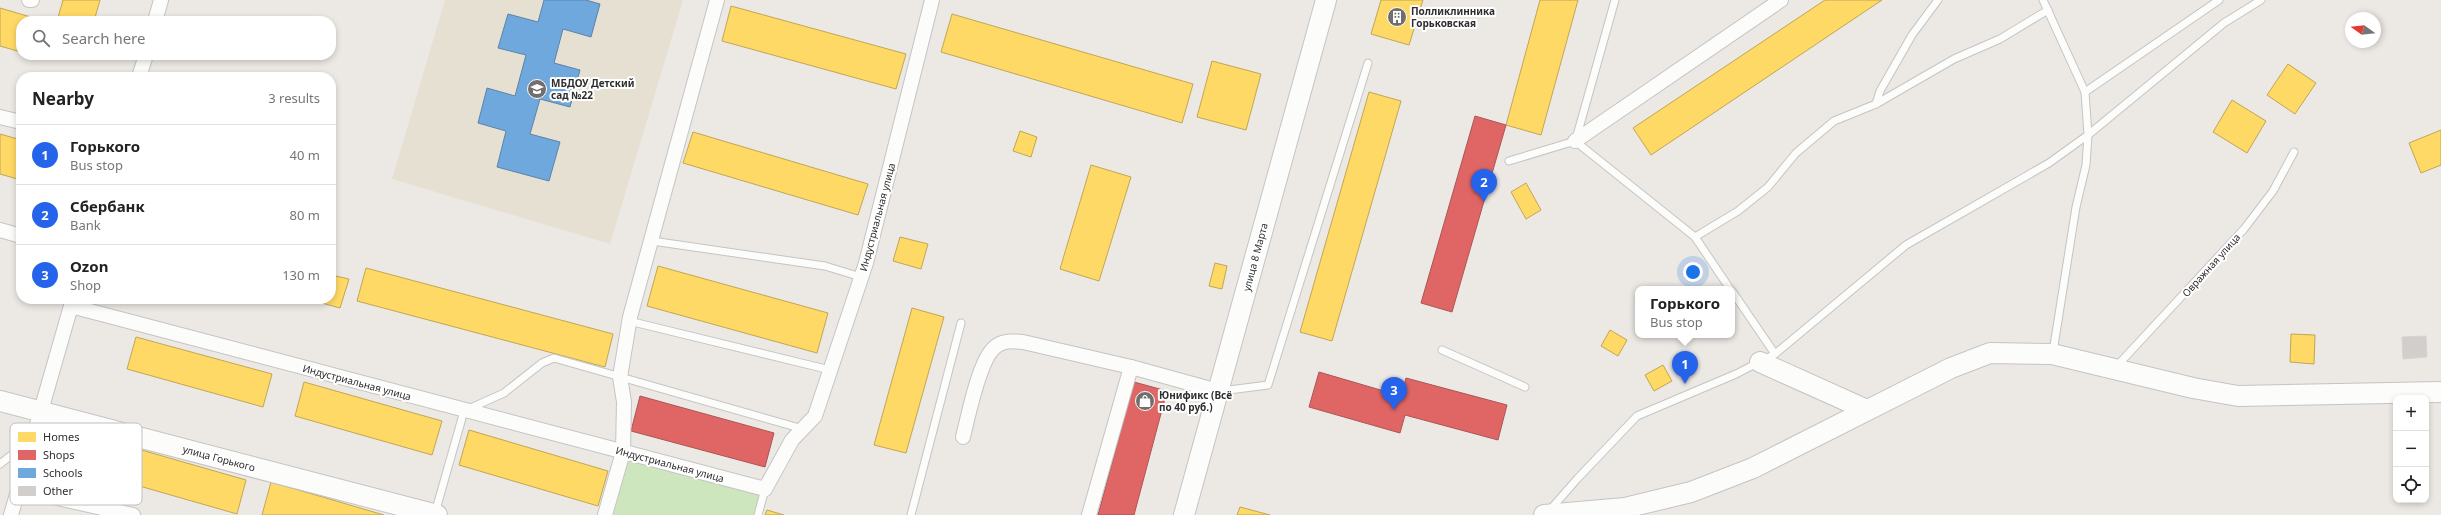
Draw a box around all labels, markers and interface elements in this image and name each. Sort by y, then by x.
place label: Полликлинника Горьковская [1411,4,1495,30]
building icon: Полликлинника Горьковская [1386,6,1408,28]
north arrow [2345,12,2381,48]
search box [16,16,336,60]
icon: search [30,27,52,49]
text: Search here [62,28,145,48]
place label: МБДОУ Детский сад №22 [551,76,634,102]
school or university icon: МБДОУ Детский сад №22 [526,78,548,100]
text: Nearby [32,87,94,110]
text: 3 results [268,89,320,107]
text: Горького [70,136,140,156]
text: 1 [41,146,49,164]
text: 40 m [290,146,320,164]
text: Bus stop [70,156,123,174]
street label: Индустриальная улица [856,161,898,273]
pin: 2 [1471,169,1497,202]
text: Сбербанк [70,196,145,216]
text: 2 [41,206,49,224]
text: 80 m [290,206,320,224]
text: Bank [70,216,101,234]
street label: улица 8 Марта [1239,221,1271,293]
street label: Овражная улица [2179,230,2243,300]
text: Ozon [70,256,108,276]
your location [1683,262,1703,282]
text: 3 [41,266,49,284]
text: 130 m [282,266,320,284]
text: Shop [70,276,101,294]
popup [1635,286,1735,338]
text: Горького [1650,293,1720,313]
text: Bus stop [1650,313,1703,331]
pin: 1 [1672,351,1698,384]
street label: Индустриальная улица [301,361,413,403]
pin: 3 [1381,377,1407,410]
place label: Юнификс (Всё по 40 руб.) [1159,388,1232,414]
shop icon: Юнификс (Всё по 40 руб.) [1134,390,1156,412]
map controls [2393,395,2429,503]
button: + [2393,395,2429,431]
legend [10,423,142,505]
text: Homes [43,429,80,444]
button: − [2393,431,2429,467]
street label: улица Горького [181,442,257,474]
street label: Индустриальная улица [614,443,726,485]
text: Shops [43,447,75,462]
text: Schools [43,465,83,480]
button: locate [2393,467,2429,503]
text: Other [43,483,74,498]

